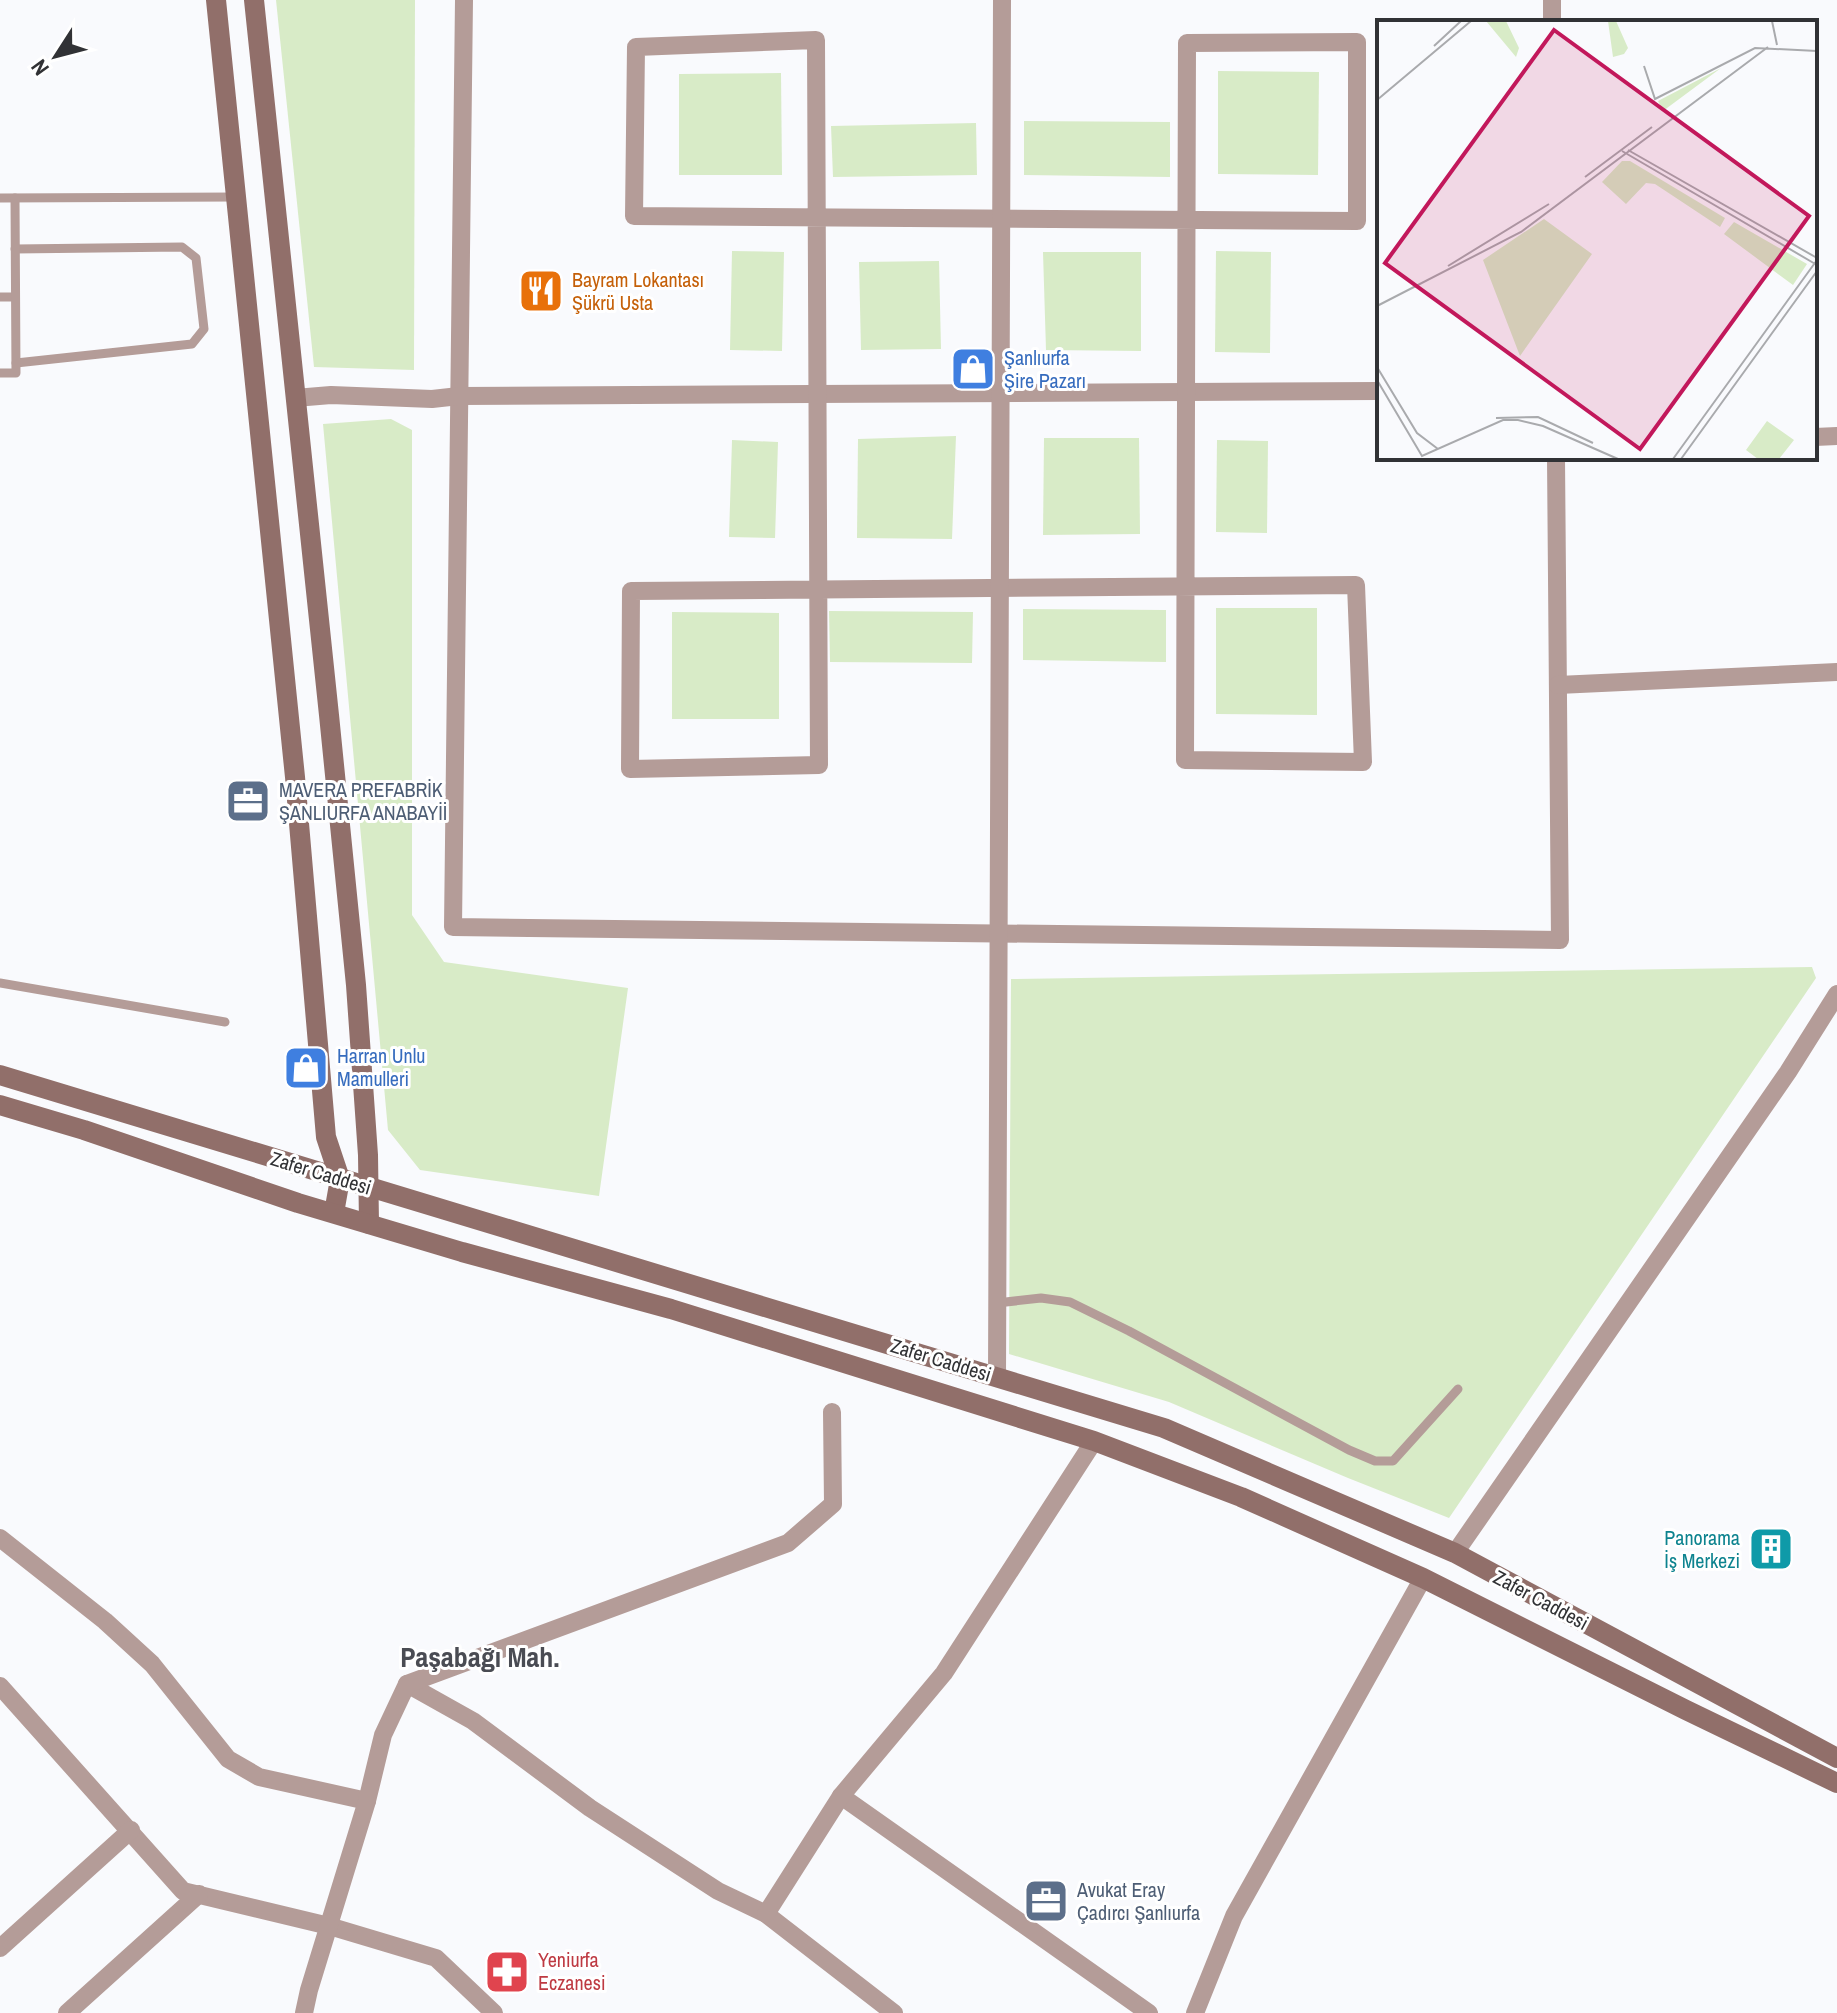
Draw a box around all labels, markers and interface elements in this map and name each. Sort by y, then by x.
north arrow [16,16,96,96]
inset map [1377,20,1817,460]
text: N [24,54,56,82]
place label: Bayram Lokantası Şükrü Usta [572,266,704,316]
restaurant icon: Bayram Lokantası Şükrü Usta [517,267,565,315]
place label: Şanlıurfa Şire Pazarı [1004,344,1086,394]
shop icon: Şanlıurfa Şire Pazarı [949,345,997,393]
place label: MAVERA PREFABRİK ŞANLIURFA ANABAYİİ [279,776,447,826]
office icon: MAVERA PREFABRİK ŞANLIURFA ANABAYİİ [224,777,272,825]
place label: Harran Unlu Mamulleri [337,1042,425,1092]
shop icon: Harran Unlu Mamulleri [282,1044,330,1092]
street label: Zafer Caddesi [268,1144,375,1201]
street label: Zafer Caddesi [888,1331,995,1388]
place label: Panorama İş Merkezi [1664,1524,1740,1574]
building icon: Panorama İş Merkezi [1747,1525,1795,1573]
street label: Zafer Caddesi [1489,1563,1593,1636]
district label: Paşabağı Mah. [400,1638,560,1676]
place label: Avukat Eray Çadırcı Şanlıurfa [1076,1876,1200,1926]
office icon: Avukat Eray Çadırcı Şanlıurfa [1022,1877,1070,1925]
place label: Yeniurfa Eczanesi [538,1946,605,1996]
pharmacy icon: Yeniurfa Eczanesi [483,1948,531,1996]

